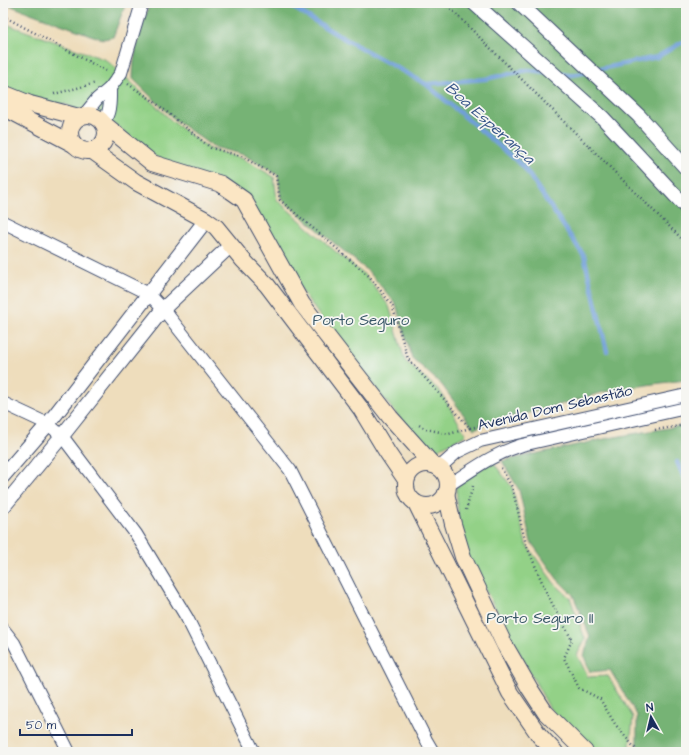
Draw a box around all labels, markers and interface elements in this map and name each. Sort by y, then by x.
water label: Boa Esperança [441,77,540,170]
park label: Porto Seguro [313,310,410,332]
street label: Avenida Dom Sebastião [476,380,635,436]
park label: Porto Seguro II [486,608,594,630]
north arrow [631,697,671,737]
text: N [645,700,654,716]
scale bar [20,711,132,737]
text: 50 m [26,717,57,734]

